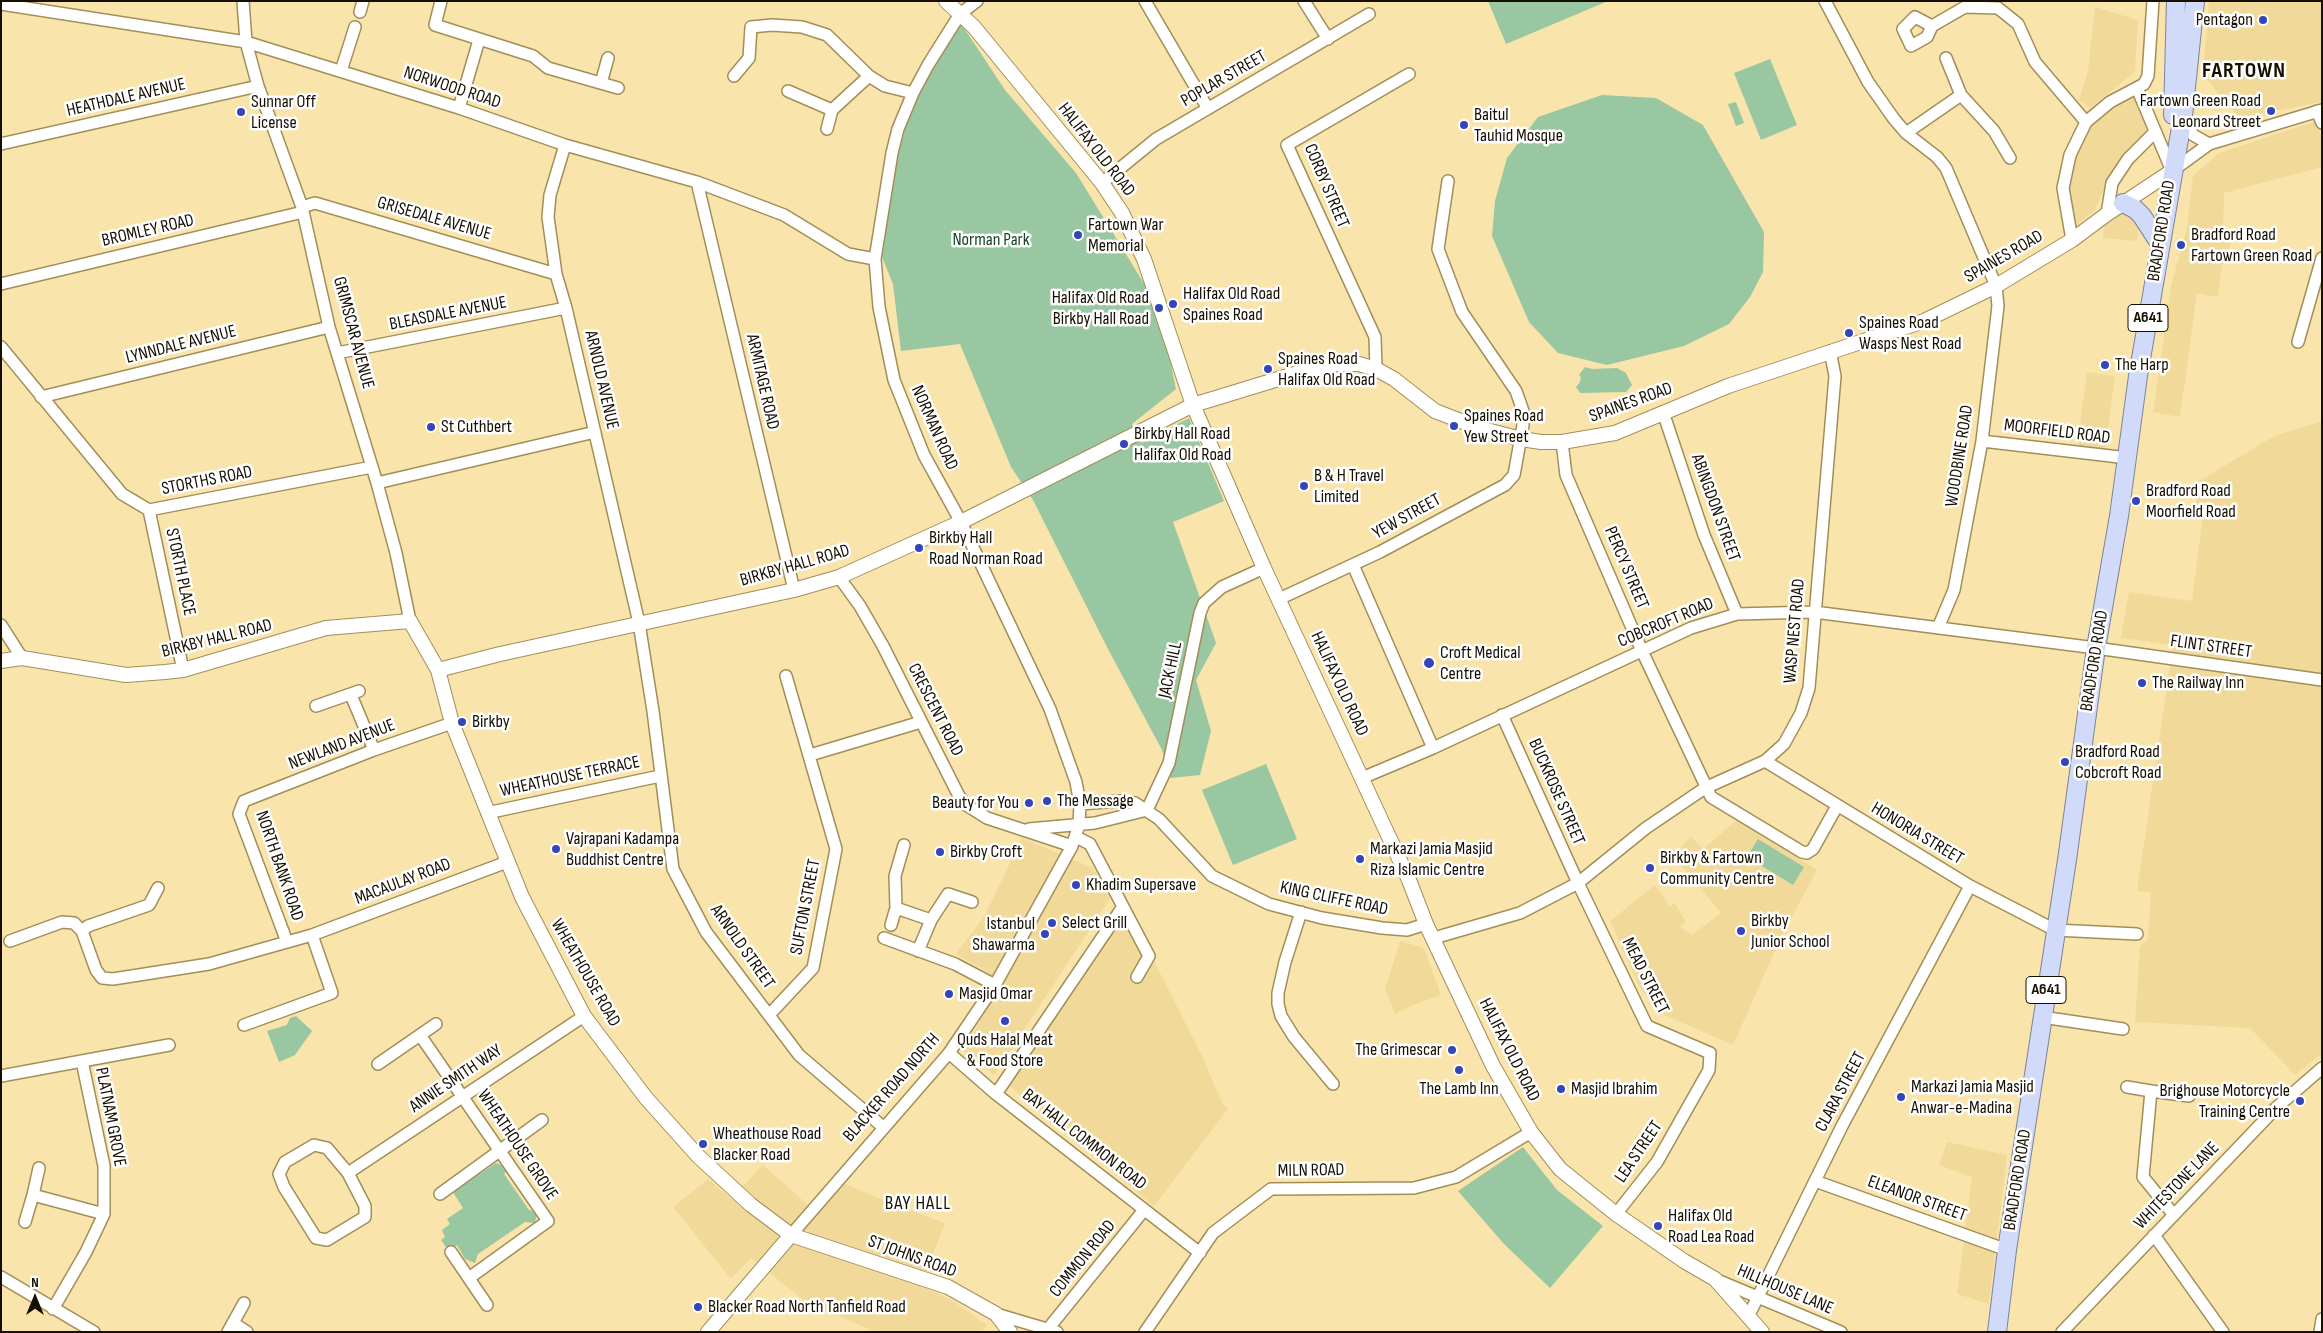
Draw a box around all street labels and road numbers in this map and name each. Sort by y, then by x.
street label: POPLAR STREET [1177,46,1271,112]
street label: NORWOOD ROAD [401,62,503,114]
street label: HEATHDALE AVENUE [64,74,188,122]
street label: HALIFAX OLD ROAD [1053,99,1139,201]
street label: CORBY STREET [1299,141,1353,231]
street label: BRADFORD ROAD [2143,179,2181,283]
street label: GRISEDALE AVENUE [375,192,493,246]
street label: BROMLEY ROAD [100,210,196,252]
street label: SPAINES ROAD [1961,226,2047,288]
street label: GRIMSCAR AVENUE [328,275,378,391]
street label: BLEASDALE AVENUE [388,292,508,336]
road number: A641 [2128,304,2168,332]
street label: LYNNDALE AVENUE [124,321,238,369]
street label: ARNOLD AVENUE [579,329,623,431]
street label: ARMITAGE ROAD [741,332,783,432]
street label: SPAINES ROAD [1586,378,1676,428]
street label: NORMAN ROAD [906,382,962,474]
street label: WOODBINE ROAD [1941,404,1979,508]
street label: MOORFIELD ROAD [2003,415,2111,449]
street label: ABINGDON STREET [1686,451,1744,565]
street label: STORTHS ROAD [160,462,254,500]
street label: YEW STREET [1369,489,1445,545]
street label: PERCY STREET [1599,524,1653,612]
street label: STORTH PLACE [160,526,200,618]
street label: BIRKBY HALL ROAD [738,540,852,592]
street label: WASP NEST ROAD [1780,578,1810,684]
street label: COBCROFT ROAD [1615,593,1717,653]
street label: BRADFORD ROAD [2076,609,2114,713]
street label: BIRKBY HALL ROAD [160,615,274,663]
street label: HALIFAX OLD ROAD [1305,628,1373,740]
street label: FLINT STREET [2169,631,2253,663]
street label: JACK HILL [1154,640,1188,700]
street label: CRESCENT ROAD [902,660,968,760]
street label: NEWLAND AVENUE [286,715,398,775]
street label: BUCKROSE STREET [1523,736,1589,848]
street label: WHEATHOUSE TERRACE [498,752,642,802]
street label: HONORIA STREET [1867,798,1967,870]
street label: NORTH BANK ROAD [250,808,308,924]
street label: MACAULAY ROAD [352,854,454,910]
street label: SUFTON STREET [786,857,826,957]
street label: KING CLIFFE ROAD [1278,877,1390,921]
street label: ARNOLD STREET [705,901,779,993]
street label: WHEATHOUSE ROAD [545,915,625,1031]
street label: MEAD STREET [1617,934,1673,1018]
road number: A641 [2026,976,2066,1004]
street label: HALIFAX OLD ROAD [1474,995,1544,1105]
street label: BLACKER ROAD NORTH [839,1029,945,1147]
street label: ANNIE SMITH WAY [406,1040,506,1118]
street label: CLARA STREET [1811,1048,1871,1136]
street label: PLATNAM GROVE [90,1066,130,1168]
street label: BAY HALL COMMON ROAD [1018,1085,1150,1195]
street label: WHEATHOUSE GROVE [472,1086,562,1204]
street label: LEA STREET [1611,1117,1667,1187]
street label: BRADFORD ROAD [1999,1128,2037,1232]
street label: WHITESTONE LANE [2130,1138,2224,1234]
street label: MILN ROAD [1278,1160,1344,1182]
street label: ELEANOR STREET [1865,1171,1969,1227]
street label: COMMON ROAD [1045,1216,1121,1302]
street label: ST JOHNS ROAD [865,1231,959,1283]
street label: HILLHOUSE LANE [1734,1260,1836,1320]

